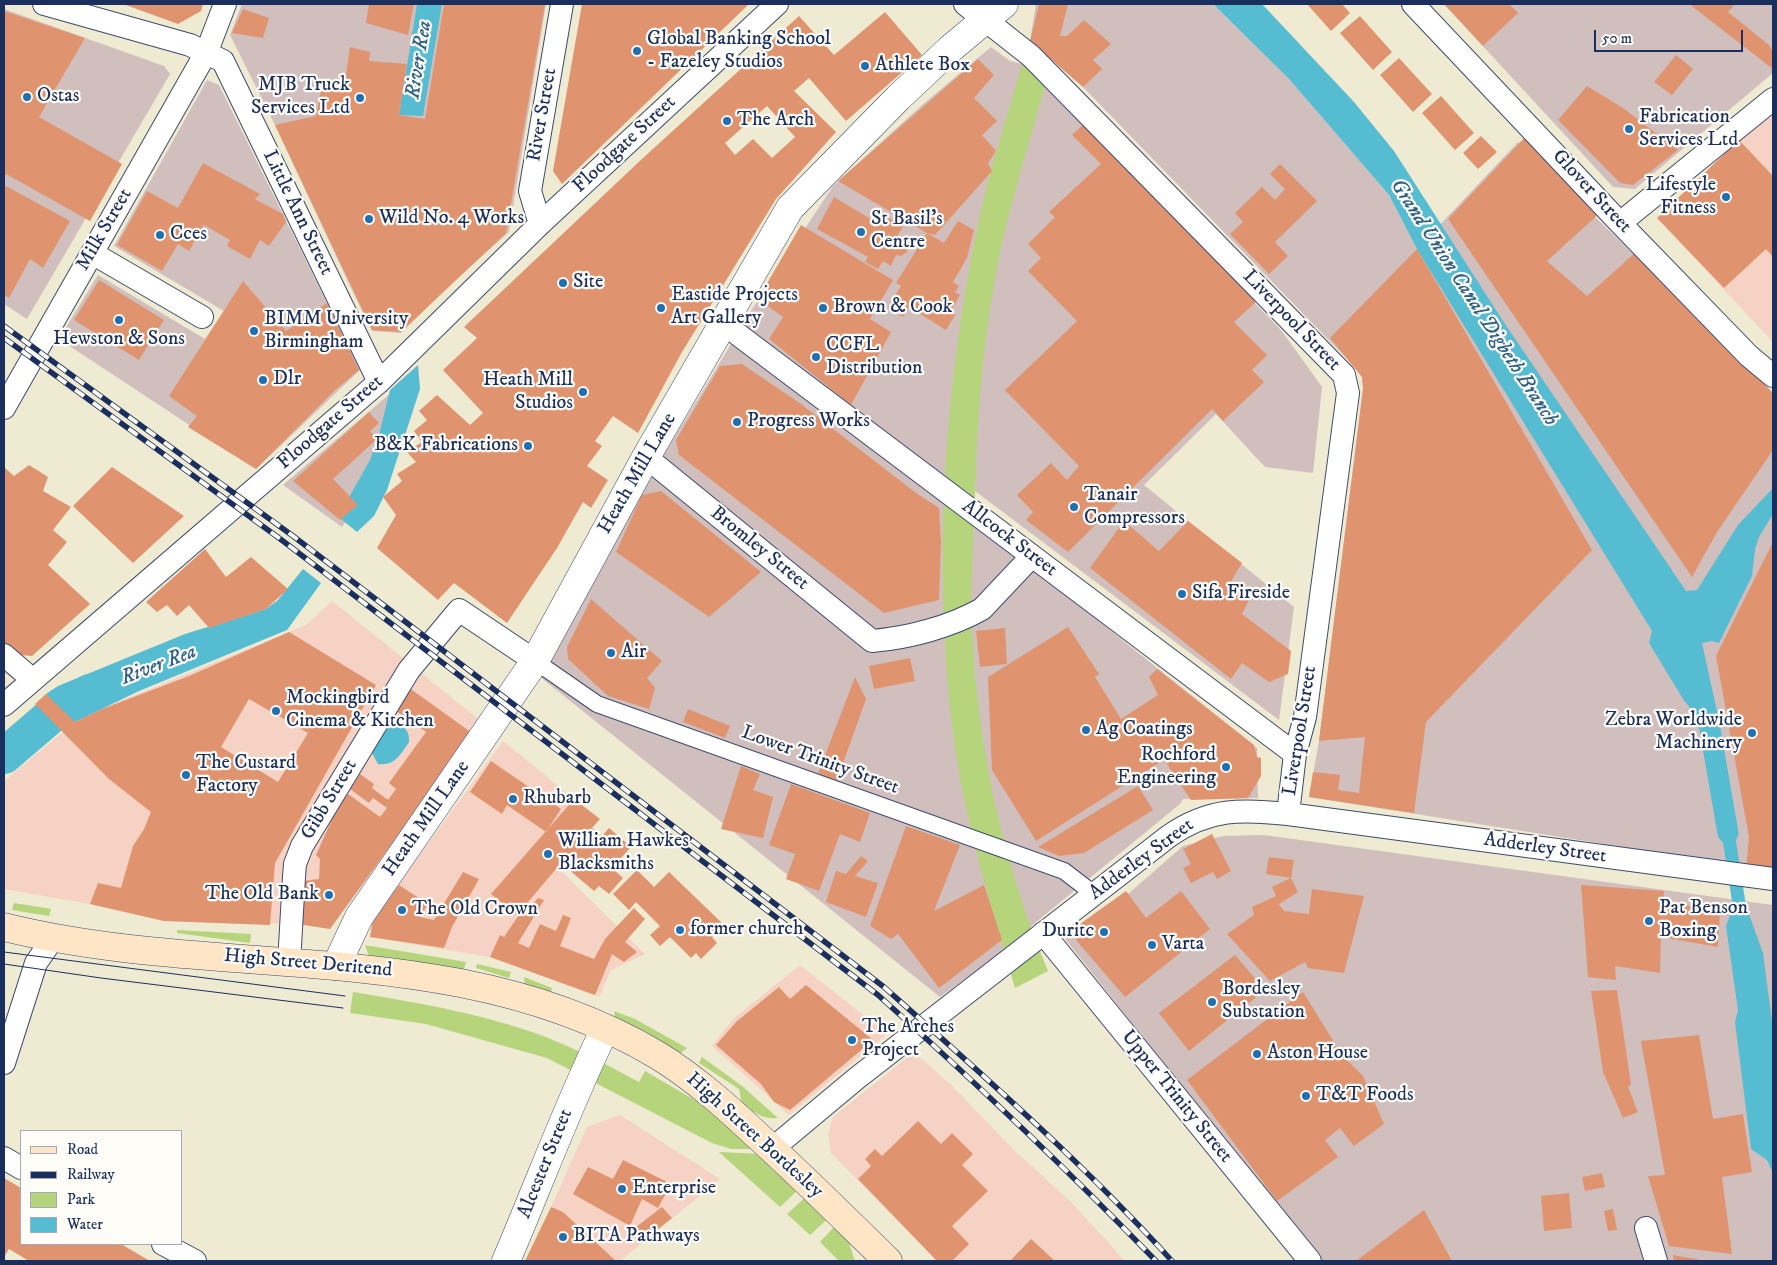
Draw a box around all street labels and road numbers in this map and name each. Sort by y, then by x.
street label: River Street [523,66,563,164]
street label: Floodgate Street [568,91,682,199]
street label: Glover Street [1546,145,1636,239]
street label: Little Ann Street [256,147,338,279]
street label: Milk Street [72,185,138,275]
street label: Liverpool Street [1237,266,1345,376]
street label: Floodgate Street [273,371,389,475]
street label: Heath Mill Lane [594,409,682,539]
street label: Allcock Street [957,495,1061,583]
street label: Bromley Street [705,502,813,596]
street label: Liverpool Street [1279,664,1323,798]
street label: Lower Trinity Street [738,721,902,801]
street label: Gibb Street [297,755,363,845]
street label: Heath Mill Lane [378,757,476,881]
street label: Adderley Street [1085,814,1199,906]
street label: Adderley Street [1482,829,1608,869]
street label: High Street Deritend [223,945,393,983]
street label: Upper Trinity Street [1115,1026,1237,1168]
street label: High Street Bordesley [680,1068,828,1204]
street label: Alcester Street [513,1106,579,1222]

